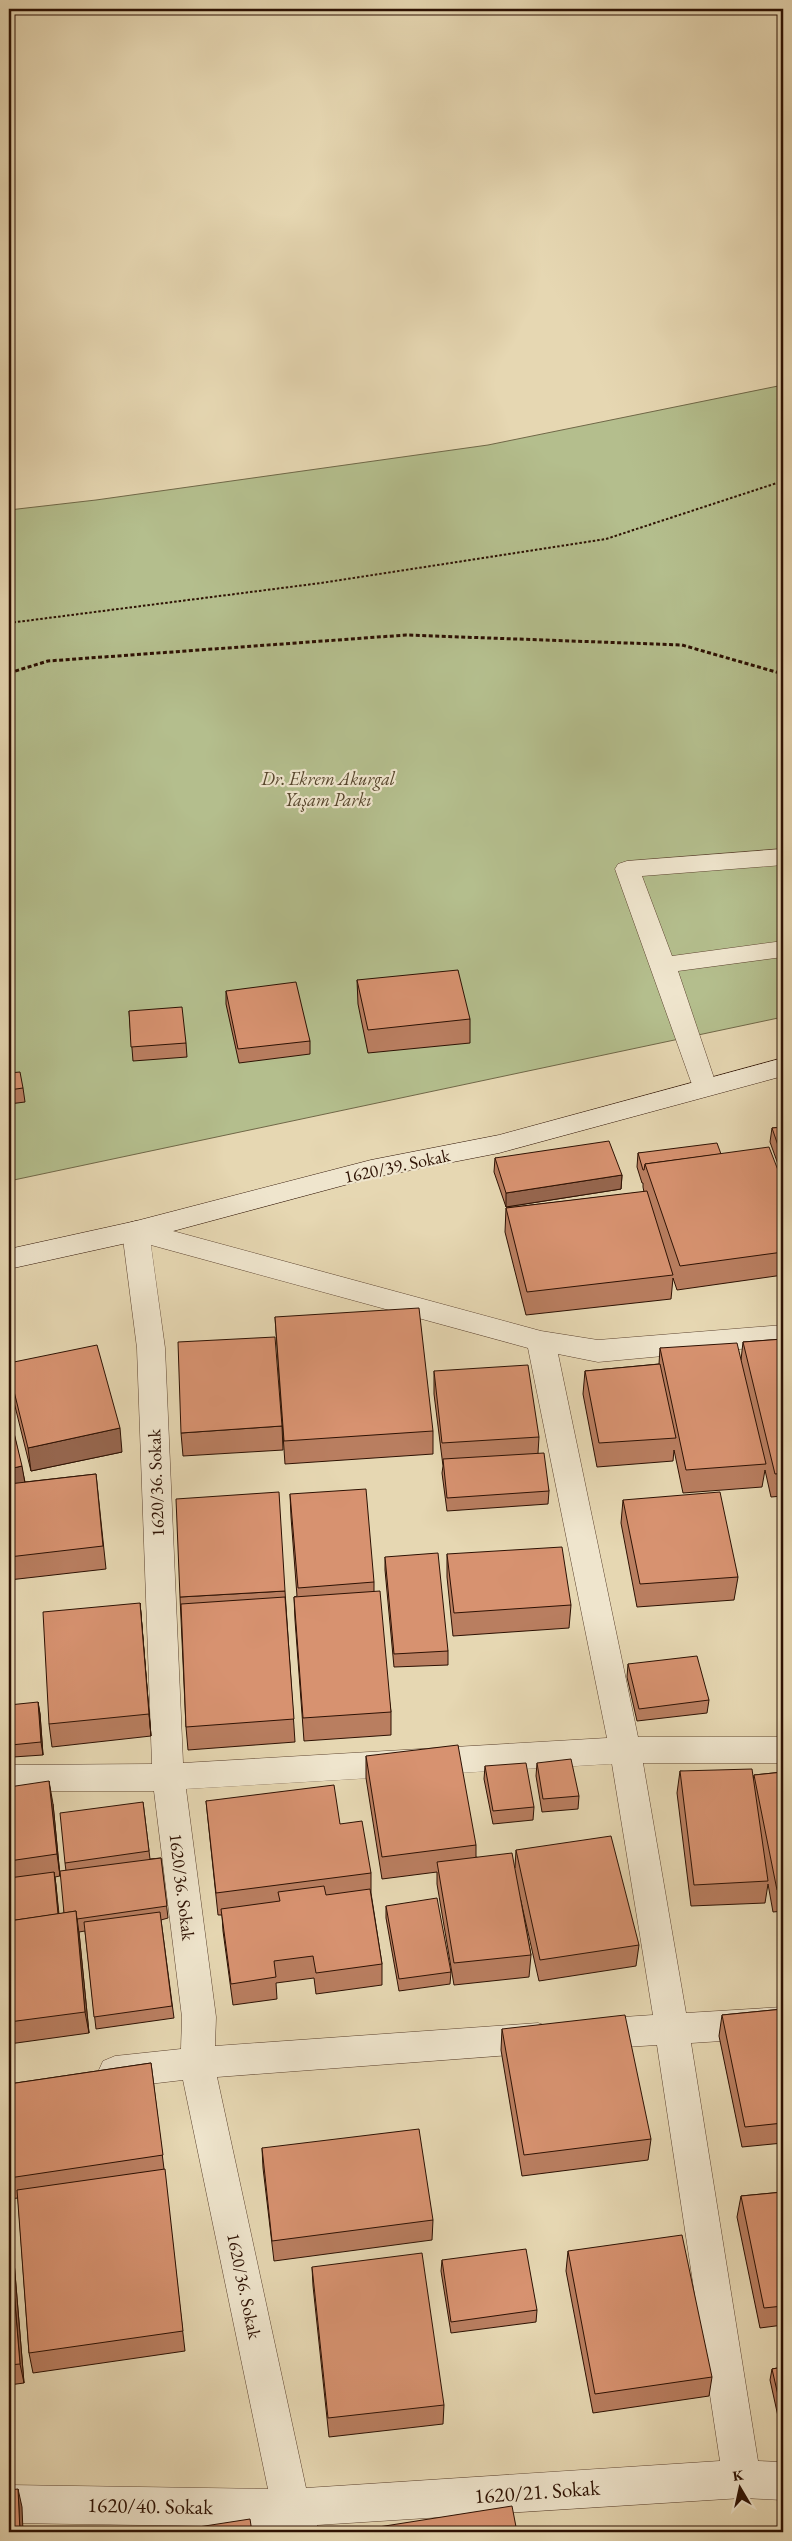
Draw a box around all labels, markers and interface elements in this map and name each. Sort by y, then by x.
park label: Dr. Ekrem Akurgal Yaşam Parkı [260,767,396,812]
street label: 1620/39. Sokak [342,1143,453,1188]
street label: 1620/36. Sokak [142,1428,169,1537]
street label: 1620/36. Sokak [165,1832,201,1942]
street label: 1620/36. Sokak [222,2231,267,2342]
north arrow [714,2464,764,2514]
text: K [731,2465,745,2485]
street label: 1620/21. Sokak [473,2474,602,2509]
street label: 1620/40. Sokak [87,2491,214,2520]

